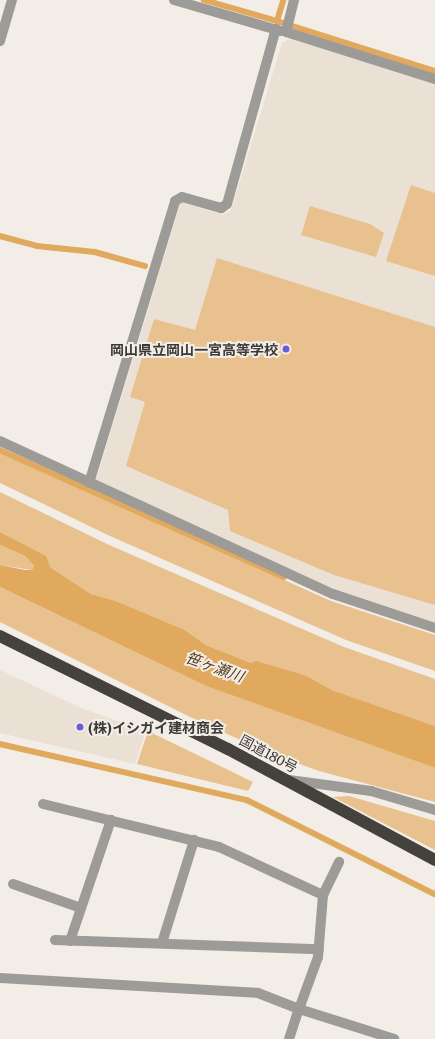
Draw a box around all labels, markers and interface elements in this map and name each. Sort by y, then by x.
place label: 岡山県立岡山一宮高等学校 [110,341,278,357]
marker: 岡山県立岡山一宮高等学校 [281,344,291,354]
water label: 笹ヶ瀬川 [184,647,246,685]
place label: (株)イシガイ建材商会 [88,719,224,735]
marker: (株)イシガイ建材商会 [75,722,85,732]
street label: 国道180号 [237,731,301,775]

